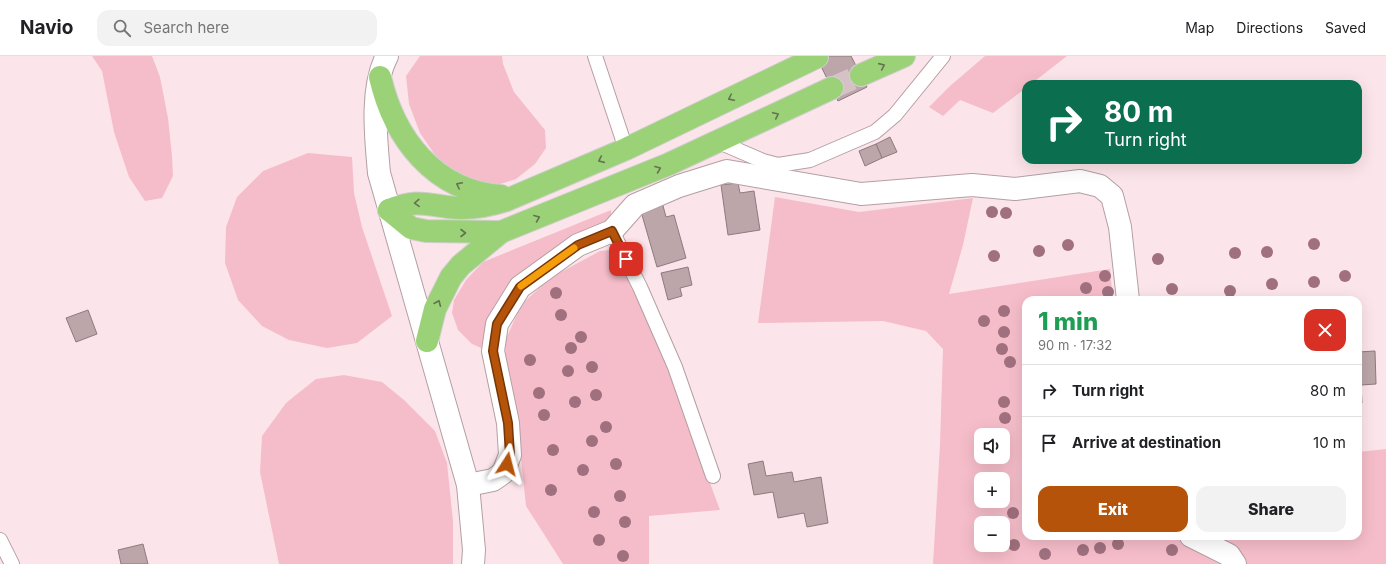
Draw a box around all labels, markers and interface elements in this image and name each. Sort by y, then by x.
search box [97,10,377,46]
text: Navio [20,16,73,39]
icon: search [111,17,133,39]
text: Search here [143,18,229,37]
text: Map [1185,19,1214,36]
text: Directions [1236,19,1303,36]
text: Saved [1325,19,1366,36]
one-way arrow [878,63,886,71]
one-way arrow [728,93,735,101]
text: 80 m [1104,95,1173,129]
icon: right [1038,96,1090,148]
one-way arrow [772,112,780,120]
text: Turn right [1104,129,1187,150]
one-way arrow [597,155,604,163]
one-way arrow [654,165,661,173]
one-way arrow [456,183,463,190]
one-way arrow [414,199,420,207]
one-way arrow [534,214,541,222]
one-way arrow [460,229,466,237]
pin [609,242,643,276]
icon: arrive [615,248,637,270]
one-way arrow [433,300,441,308]
text: 1 min [1038,307,1098,336]
button: close [1304,309,1346,351]
text: 90 m · 17:32 [1038,337,1112,353]
icon: right [1038,380,1060,402]
text: Turn right [1072,381,1144,400]
text: 80 m [1310,381,1346,400]
map controls [974,428,1010,552]
button: sound [974,428,1010,464]
icon: arrive [1038,432,1060,454]
text: Arrive at destination [1072,433,1221,452]
text: 10 m [1313,433,1346,452]
position arrow [486,443,528,485]
button: + [974,472,1010,508]
button: Exit [1038,486,1188,532]
button: Share [1196,486,1346,532]
button: − [974,516,1010,552]

